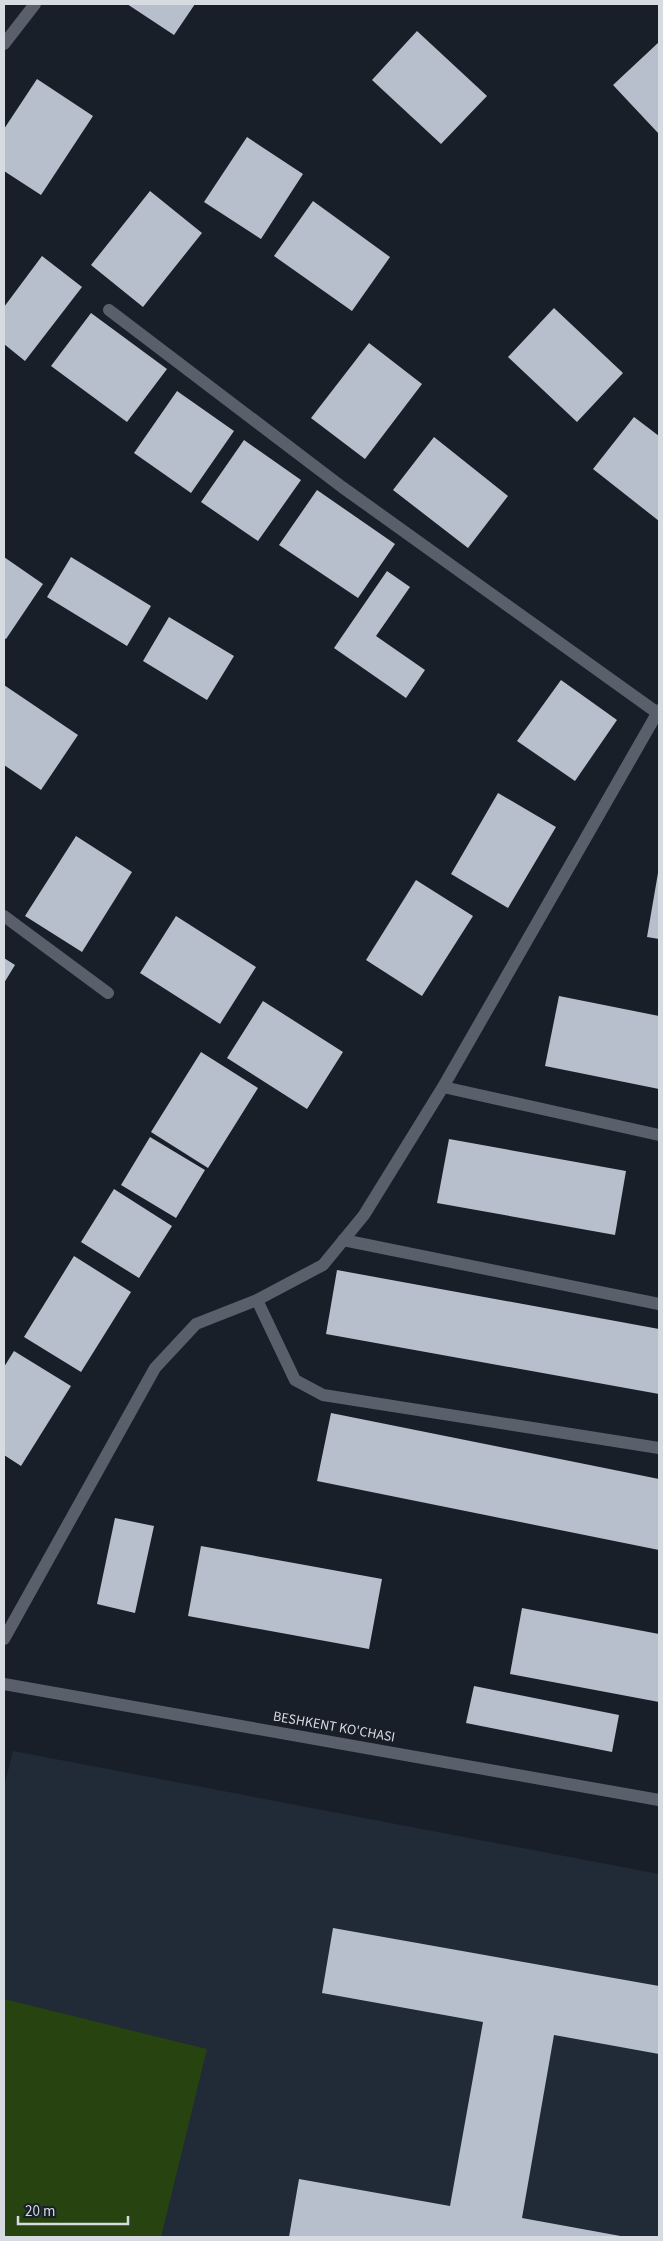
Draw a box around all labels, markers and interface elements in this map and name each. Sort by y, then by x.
street label: BESHKENT KO'CHASI [271,1706,397,1748]
scale bar [18,2194,128,2226]
text: 20 m [25,2201,55,2222]

